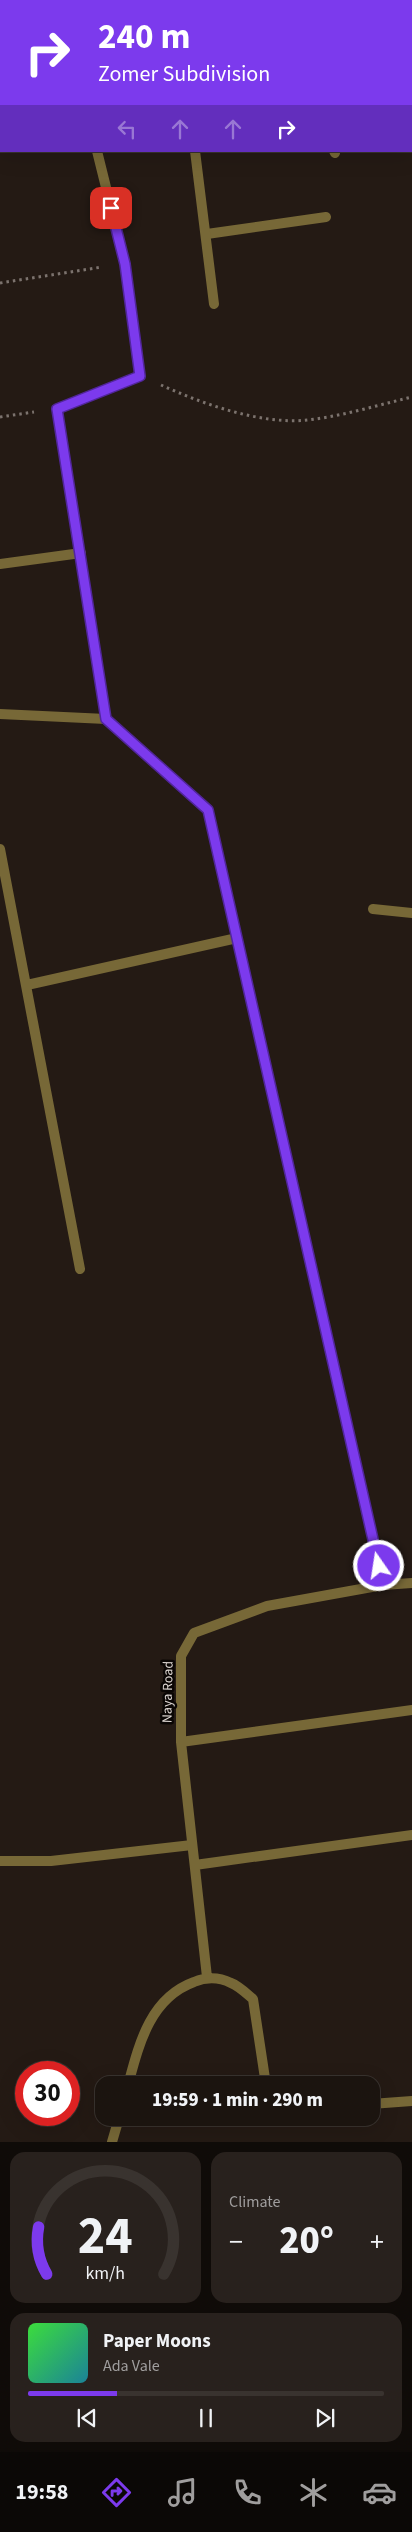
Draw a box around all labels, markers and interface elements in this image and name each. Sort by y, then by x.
text: 240 m [98,12,190,62]
icon: right [15,20,80,85]
text: Zomer Subdivision [98,58,270,90]
icon: left [113,115,141,143]
icon: ahead [166,115,194,143]
icon: ahead [219,115,247,143]
icon: right [272,115,300,143]
pin [90,187,132,229]
icon: arrive [97,194,125,222]
position arrow [352,1539,404,1591]
street label: Naya Road [157,1661,179,1723]
speed limit sign: 30 [15,2061,80,2126]
text: 19:59 · 1 min · 290 m [152,2087,323,2114]
text: Climate [229,2191,280,2213]
text: 24 [78,2200,133,2274]
text: 20° [279,2214,334,2268]
text: − [229,2222,243,2262]
text: + [370,2222,384,2262]
text: km/h [86,2261,125,2286]
text: Paper Moons [103,2328,211,2355]
text: Ada Vale [103,2355,160,2377]
icon: previous [73,2404,101,2432]
icon: pause [192,2404,220,2432]
icon: next [311,2404,339,2432]
icon: directions [99,2475,134,2510]
icon: music [165,2475,200,2510]
icon: phone [230,2475,265,2510]
icon: climate [296,2475,331,2510]
icon: car [362,2475,397,2510]
text: 19:58 [15,2476,68,2508]

